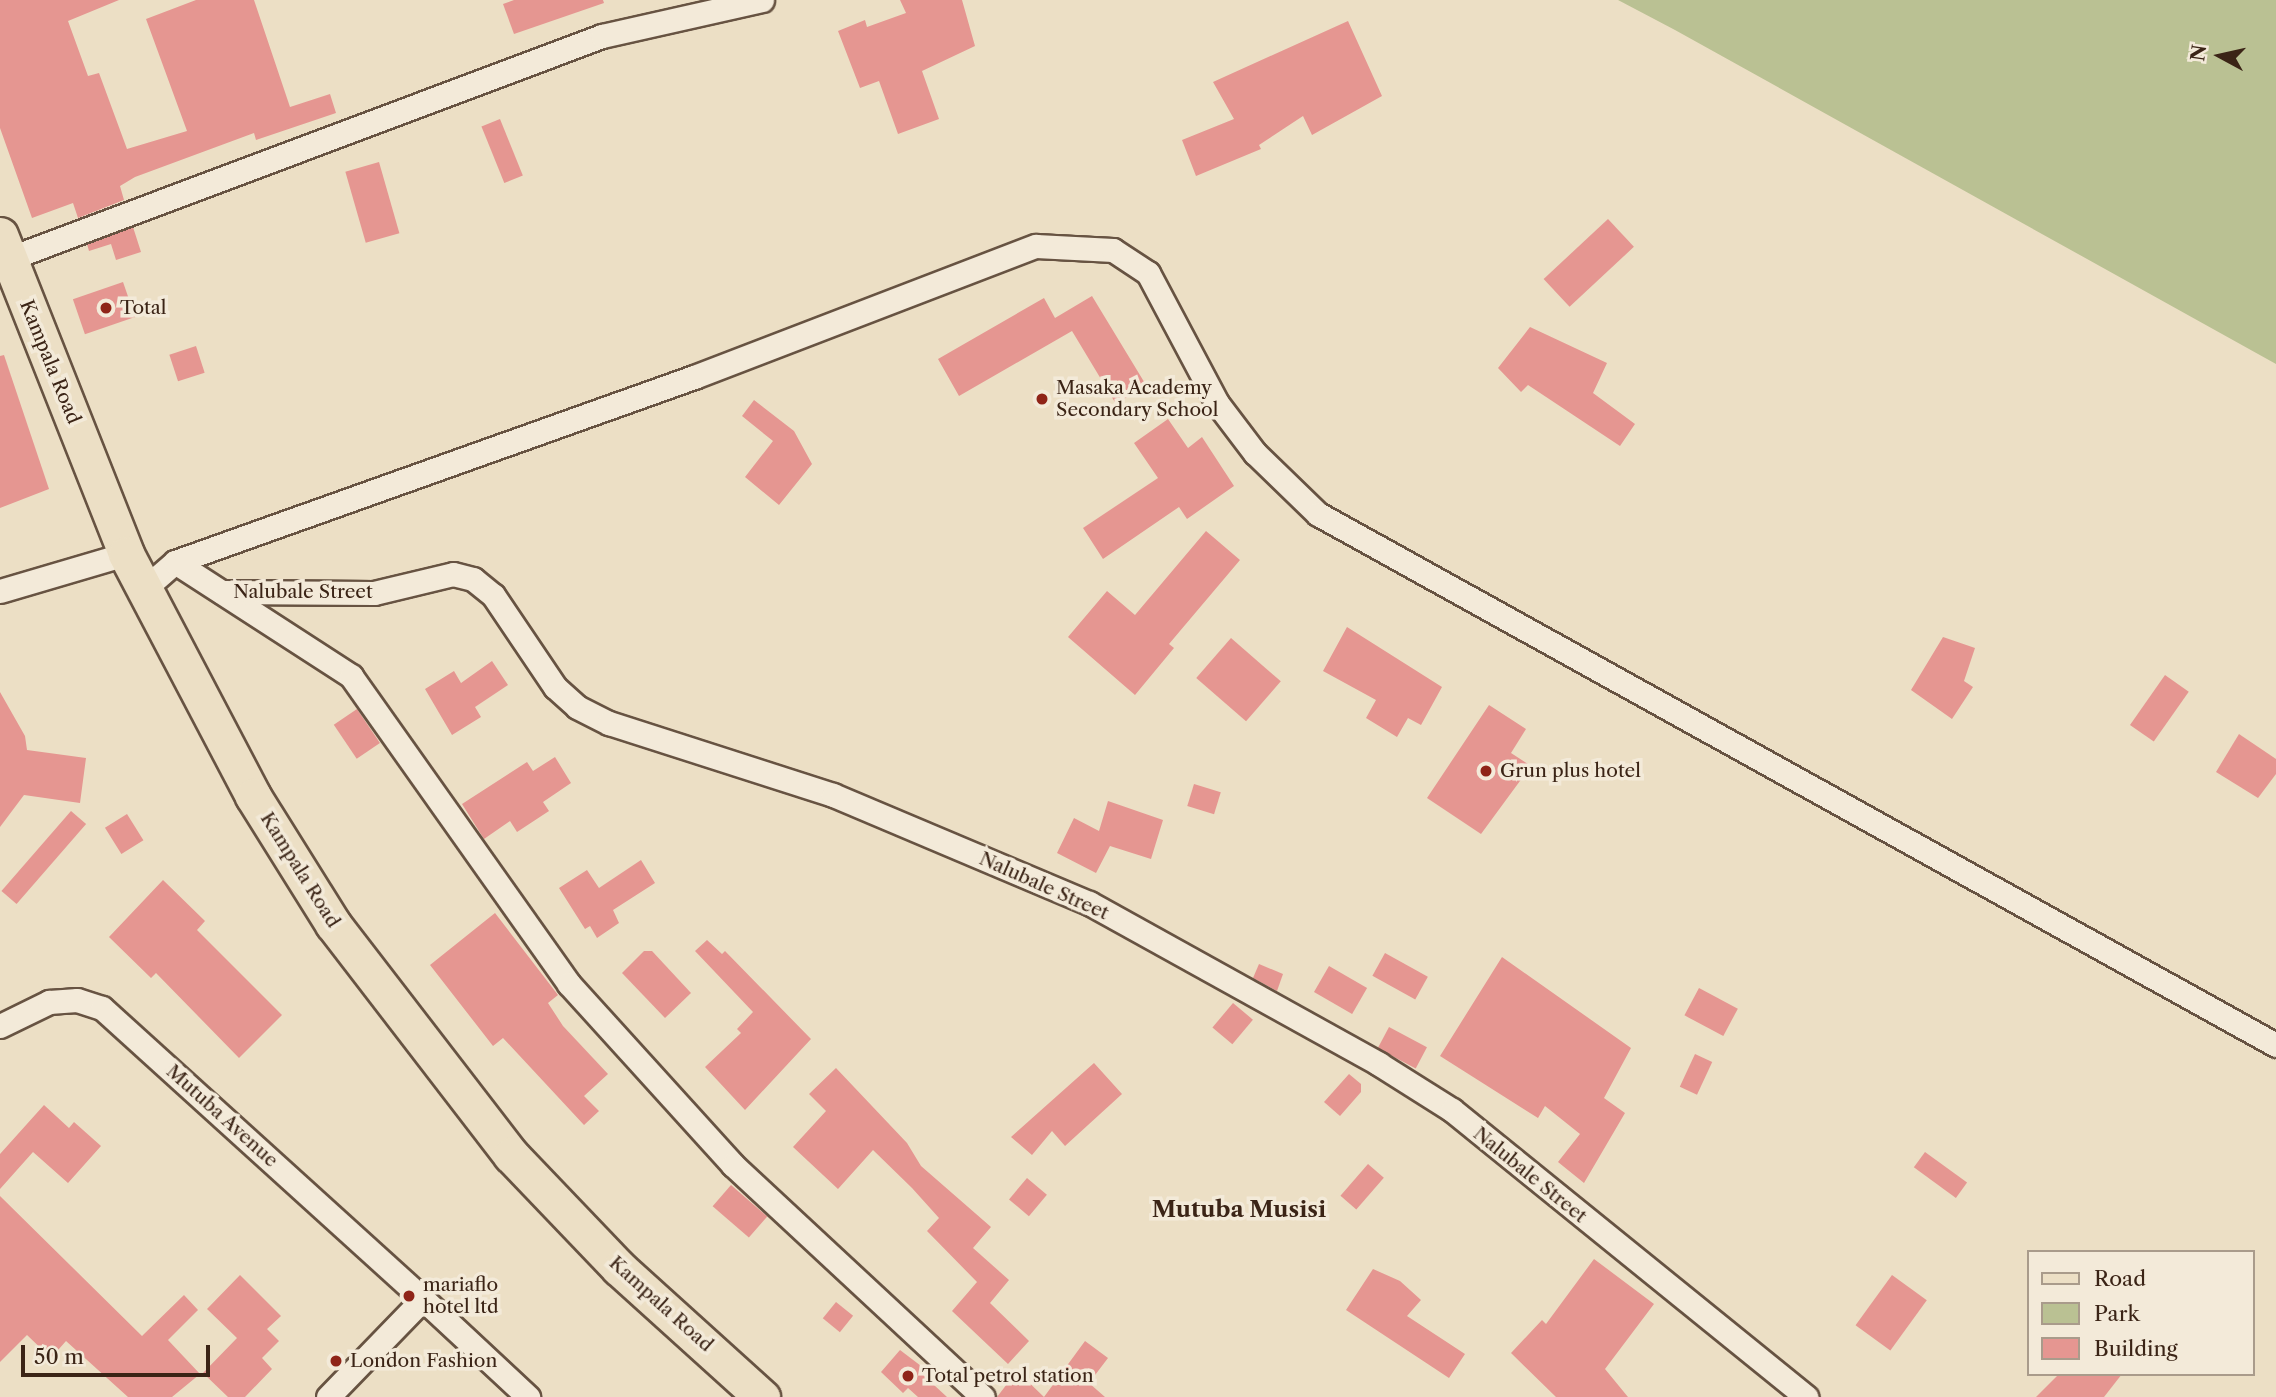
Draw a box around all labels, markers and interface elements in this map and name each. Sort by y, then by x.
north arrow [2185,21,2255,91]
text: N [2186,43,2211,63]
street label: Kampala Road [15,297,85,427]
place label: Total [120,297,166,319]
marker: Total [98,300,114,316]
place label: Masaka Academy Secondary School [1056,377,1219,421]
marker: Masaka Academy Secondary School [1034,391,1050,407]
street label: Nalubale Street [233,581,373,603]
place label: Grun plus hotel [1500,760,1641,782]
marker: Grun plus hotel [1478,763,1494,779]
street label: Kampala Road [255,808,345,932]
street label: Nalubale Street [976,847,1112,925]
street label: Mutuba Avenue [161,1060,283,1172]
street label: Nalubale Street [1469,1122,1591,1228]
district label: Mutuba Musisi [1152,1195,1326,1223]
legend [2028,1250,2255,1376]
street label: Kampala Road [604,1251,718,1357]
text: Road [2094,1266,2146,1291]
place label: mariaflo hotel ltd [423,1274,499,1318]
marker: mariaflo hotel ltd [401,1288,417,1304]
text: Park [2094,1301,2140,1326]
scale bar [24,1330,214,1374]
text: Building [2094,1336,2178,1361]
text: 50 m [34,1344,84,1369]
place label: London Fashion [350,1350,497,1372]
marker: London Fashion [328,1353,344,1369]
place label: Total petrol station [922,1365,1094,1387]
marker: Total petrol station [900,1368,916,1384]

